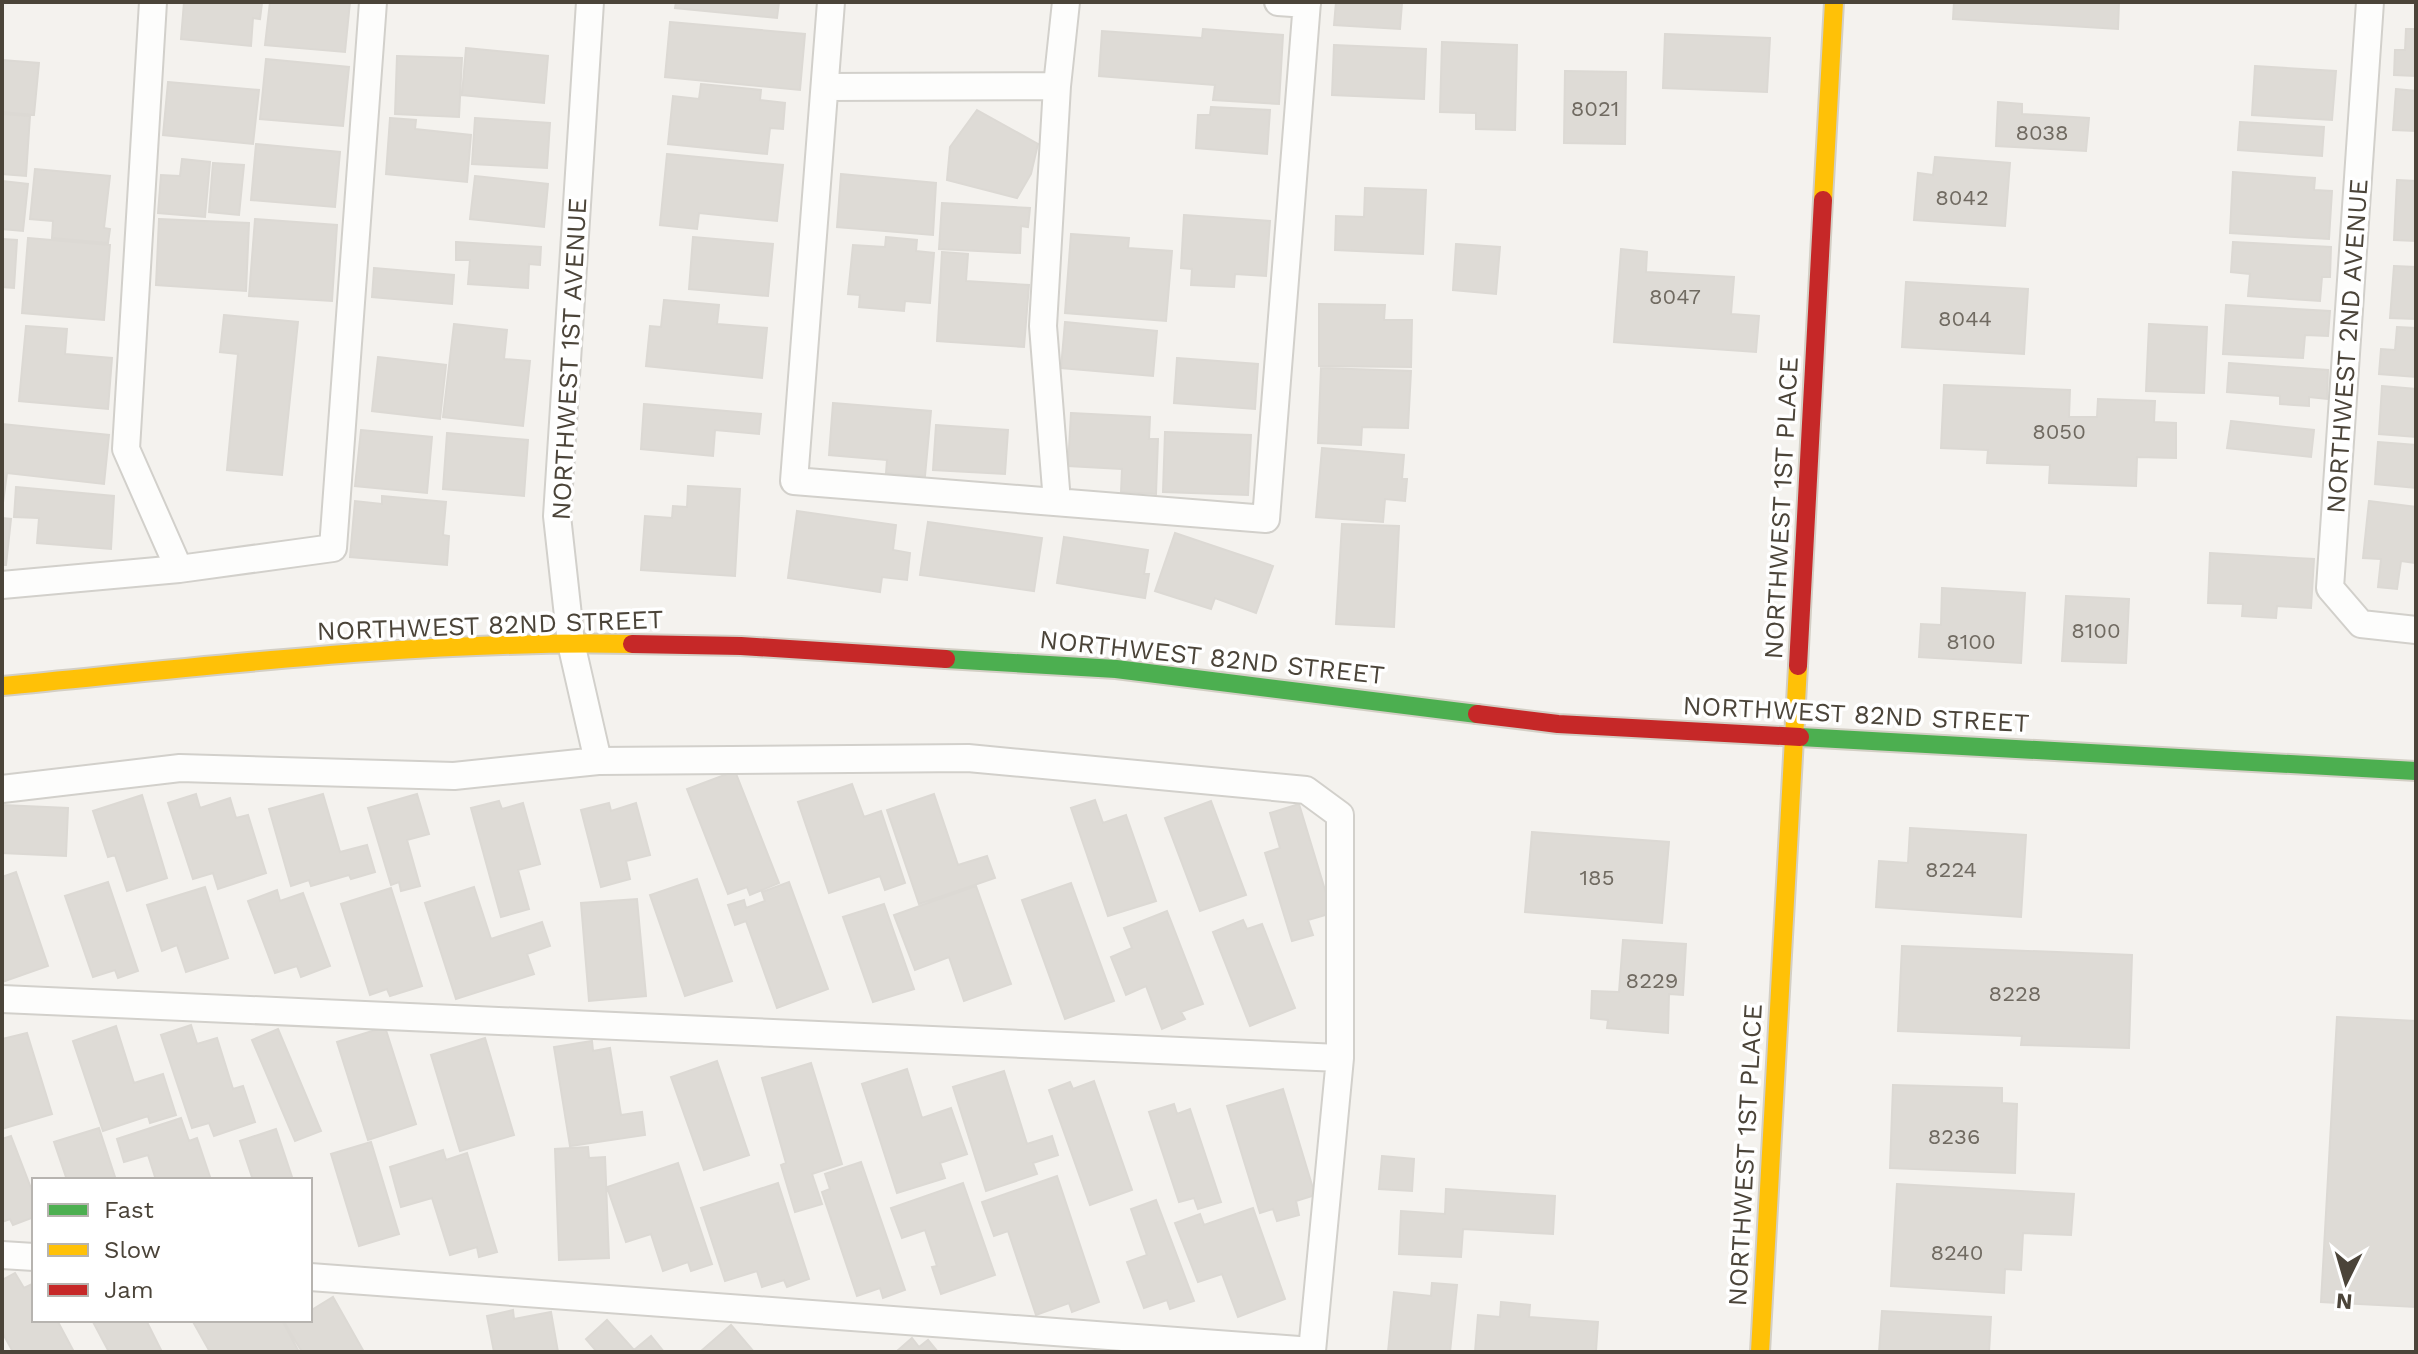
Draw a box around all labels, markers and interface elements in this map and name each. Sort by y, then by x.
house number: 8021 [1571,96,1619,121]
house number: 8038 [2015,120,2069,145]
street label: NORTHWEST 2ND AVENUE [2320,178,2374,514]
house number: 8042 [1935,185,1989,210]
street label: NORTHWEST 1ST AVENUE [546,197,592,521]
house number: 8047 [1649,284,1701,309]
house number: 8044 [1938,306,1992,331]
street label: NORTHWEST 1ST PLACE [1758,356,1804,660]
house number: 8050 [2032,419,2086,444]
street label: NORTHWEST 82ND STREET [316,604,664,646]
house number: 8100 [2071,618,2121,643]
street label: NORTHWEST 82ND STREET [1038,624,1386,690]
house number: 8100 [1946,629,1996,654]
street label: NORTHWEST 82ND STREET [1682,690,2030,738]
house number: 8224 [1925,857,1977,882]
house number: 185 [1580,865,1614,890]
house number: 8229 [1626,968,1678,993]
house number: 8228 [1989,981,2041,1006]
street label: NORTHWEST 1ST PLACE [1722,1003,1768,1307]
house number: 8236 [1928,1124,1980,1149]
legend [32,1178,312,1322]
text: Fast [104,1196,154,1224]
text: Slow [104,1236,161,1264]
house number: 8240 [1931,1240,1983,1265]
north arrow [2306,1242,2386,1322]
text: Jam [104,1276,154,1304]
text: N [2335,1288,2354,1315]

